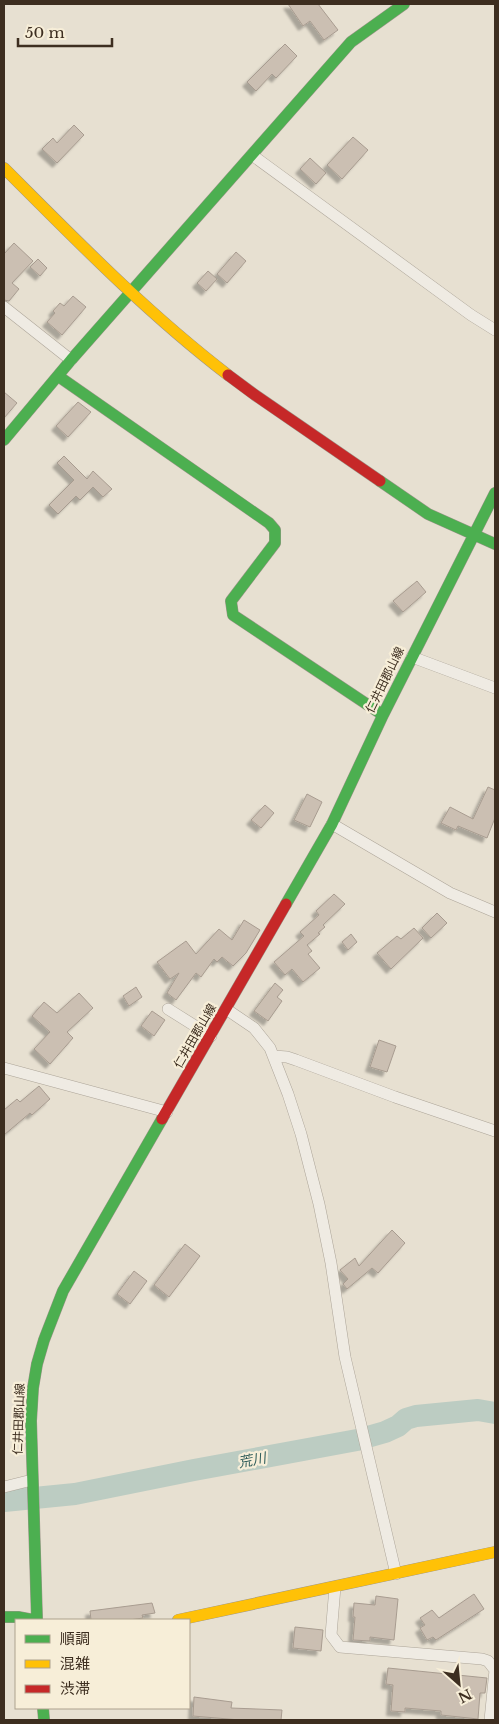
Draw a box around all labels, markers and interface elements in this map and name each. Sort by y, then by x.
scale bar [18,15,111,47]
text: 50 m [25,23,65,42]
street label: 仁井田郡山線 [362,644,407,715]
street label: 仁井田郡山線 [170,1001,219,1071]
street label: 仁井田郡山線 [10,1383,27,1455]
water label: 荒川 [237,1448,269,1472]
legend [15,1619,190,1709]
text: 順調 [60,1629,90,1648]
text: 混雑 [60,1654,90,1673]
north arrow [434,1659,484,1709]
text: 渋滞 [60,1679,90,1698]
text: N [455,1685,475,1707]

